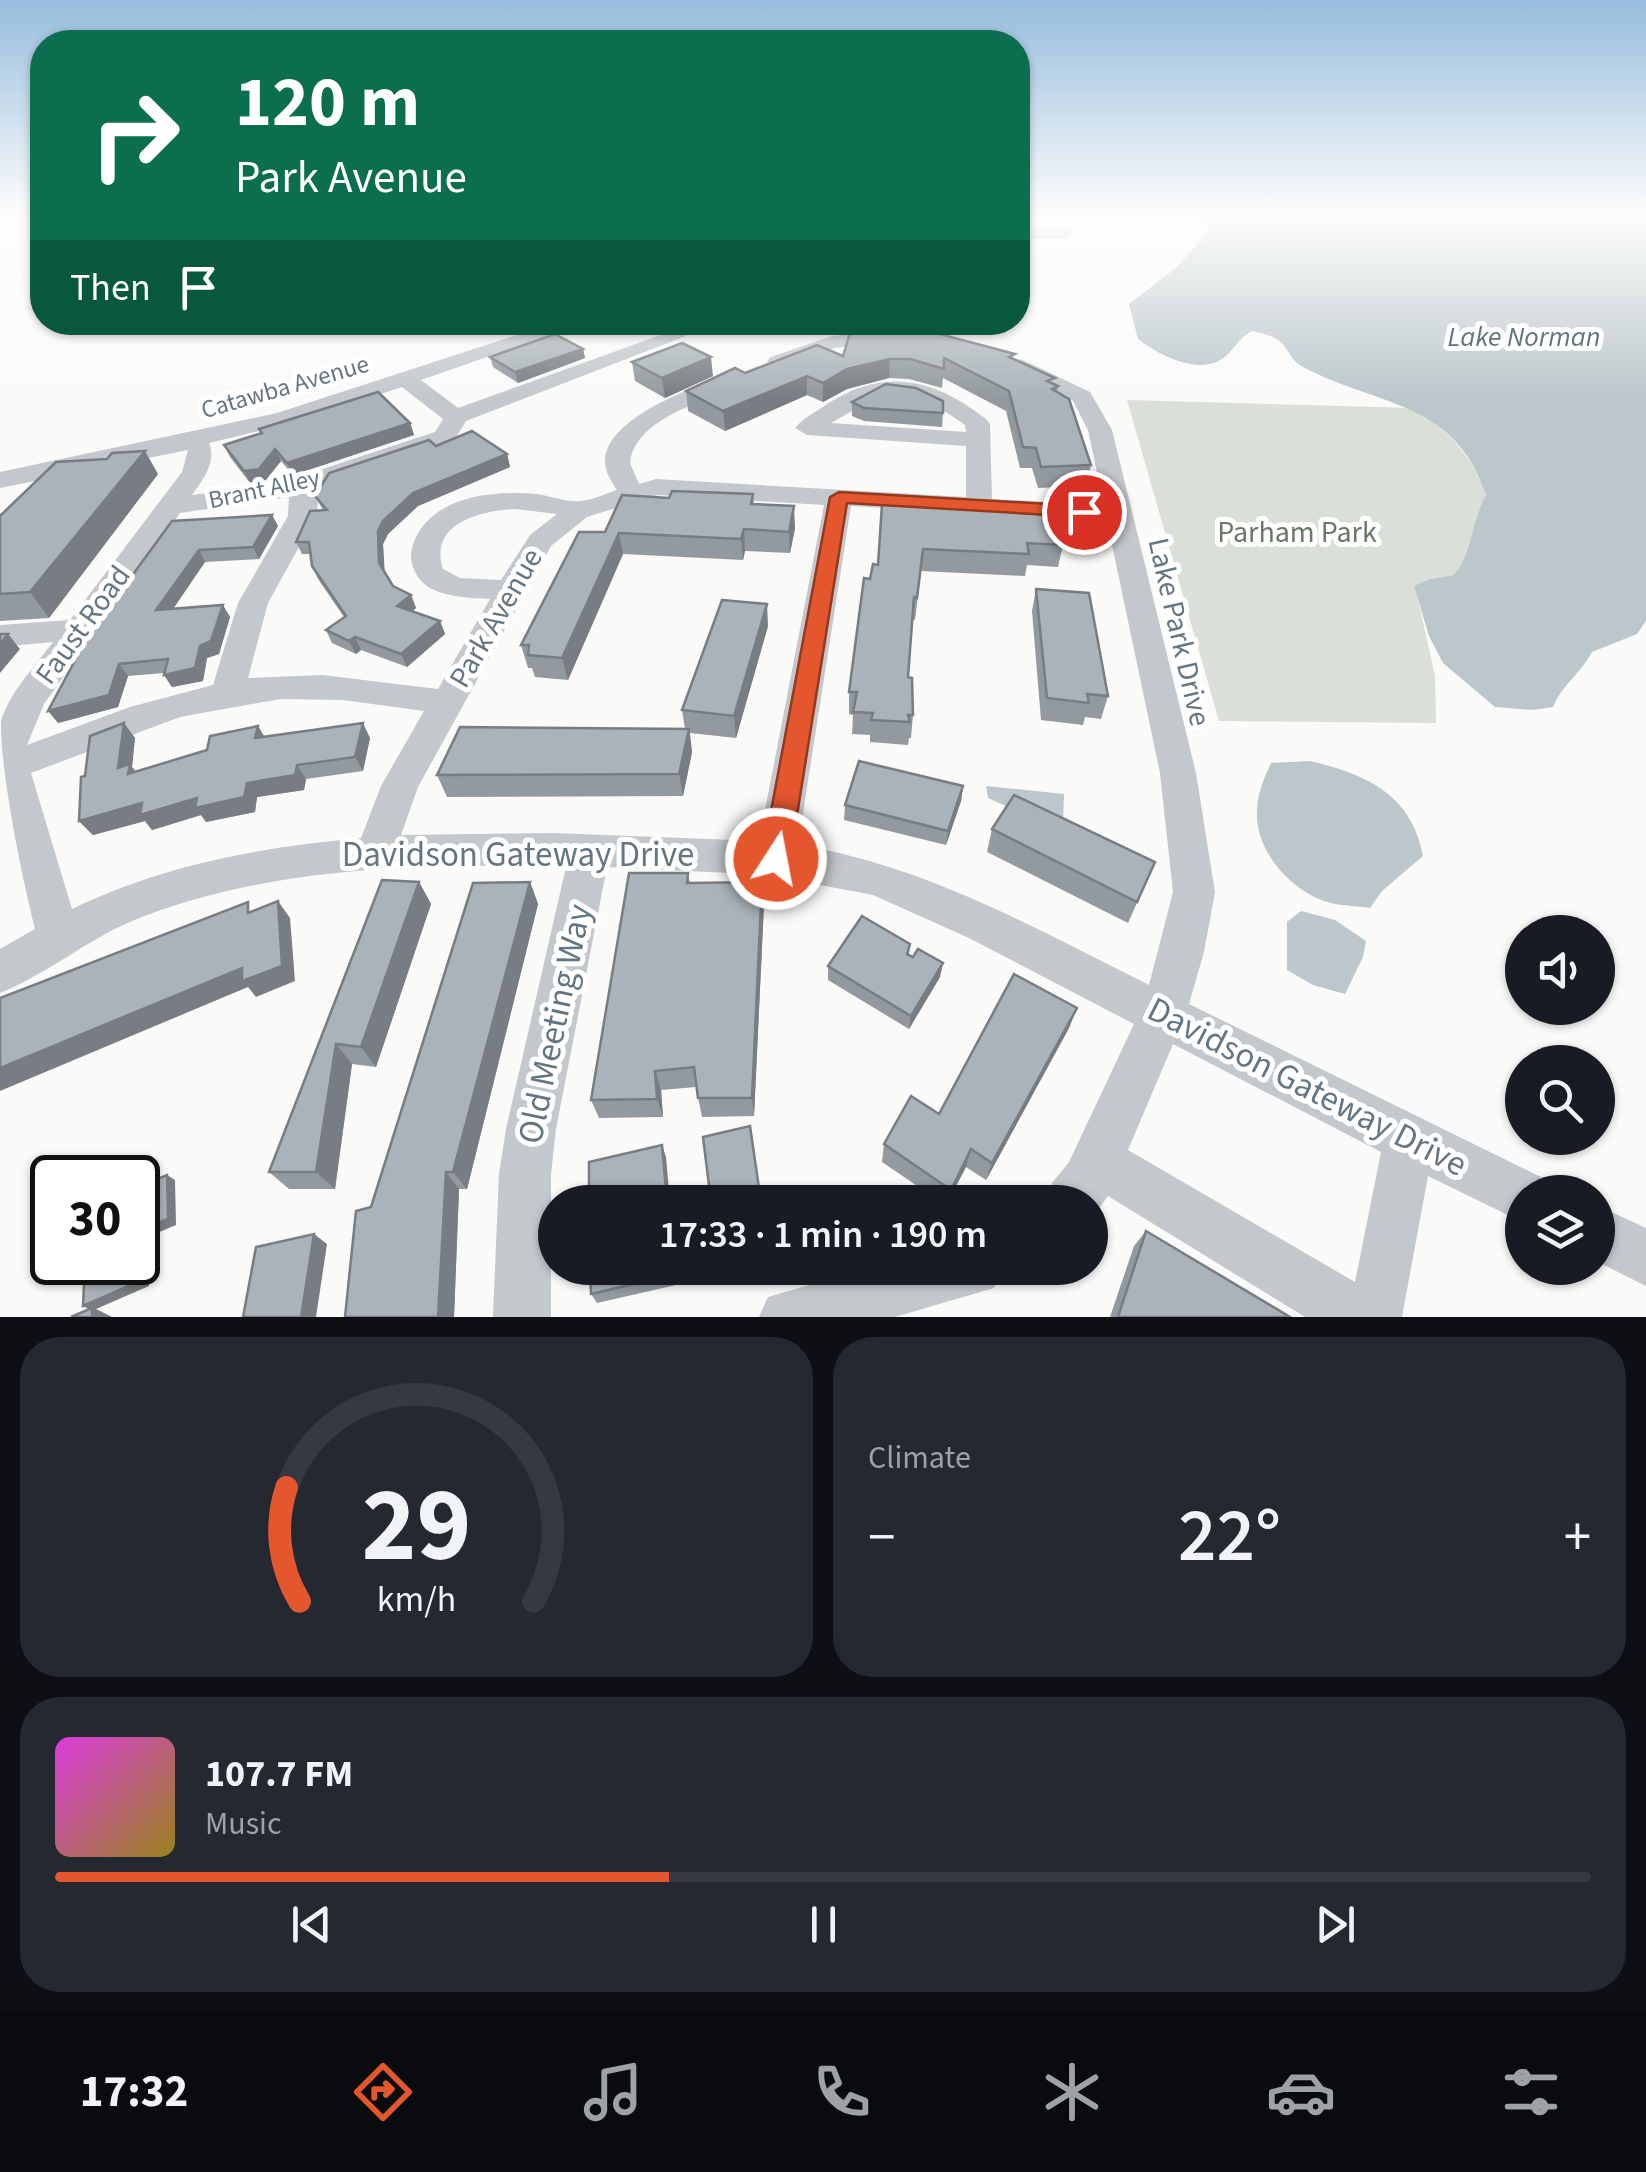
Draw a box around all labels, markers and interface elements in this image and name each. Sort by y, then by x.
text: 120 m [235,53,420,153]
icon: right [70,70,200,200]
text: Park Avenue [235,146,467,210]
icon: arrive [171,260,226,315]
text: Then [70,261,151,315]
water label: Lake Norman [1448,317,1600,357]
street label: Catawba Avenue [197,346,373,428]
street label: Brant Alley [205,460,323,518]
pin [1042,470,1127,555]
icon: arrive [1057,485,1112,540]
park label: Parham Park [1217,511,1377,554]
street label: Lake Park Drive [1136,534,1222,730]
street label: Park Avenue [439,540,553,696]
street label: Faust Road [25,557,141,693]
position arrow [724,807,828,911]
street label: Davidson Gateway Drive [342,830,694,880]
street label: Old Meeting Way [505,900,605,1148]
map controls [1505,915,1615,1285]
button: sound [1505,915,1615,1025]
street label: Davidson Gateway Drive [1139,985,1475,1189]
button: search [1505,1045,1615,1155]
speed limit sign: 30 [30,1155,160,1285]
button: layers [1505,1175,1615,1285]
text: 17:33 · 1 min · 190 m [659,1208,987,1262]
text: Climate [868,1435,971,1481]
text: 29 [362,1453,471,1601]
text: 22° [1178,1483,1281,1590]
text: − [868,1499,895,1577]
text: + [1564,1499,1591,1577]
text: km/h [377,1574,456,1625]
text: 107.7 FM [205,1747,353,1801]
text: Music [205,1801,282,1847]
icon: previous [284,1897,339,1952]
icon: pause [796,1897,851,1952]
icon: next [1308,1897,1363,1952]
icon: directions [348,2057,418,2127]
icon: music [578,2057,648,2127]
icon: phone [807,2057,877,2127]
icon: climate [1037,2057,1107,2127]
icon: car [1266,2057,1336,2127]
icon: filters [1496,2057,1566,2127]
text: 17:32 [80,2060,188,2124]

